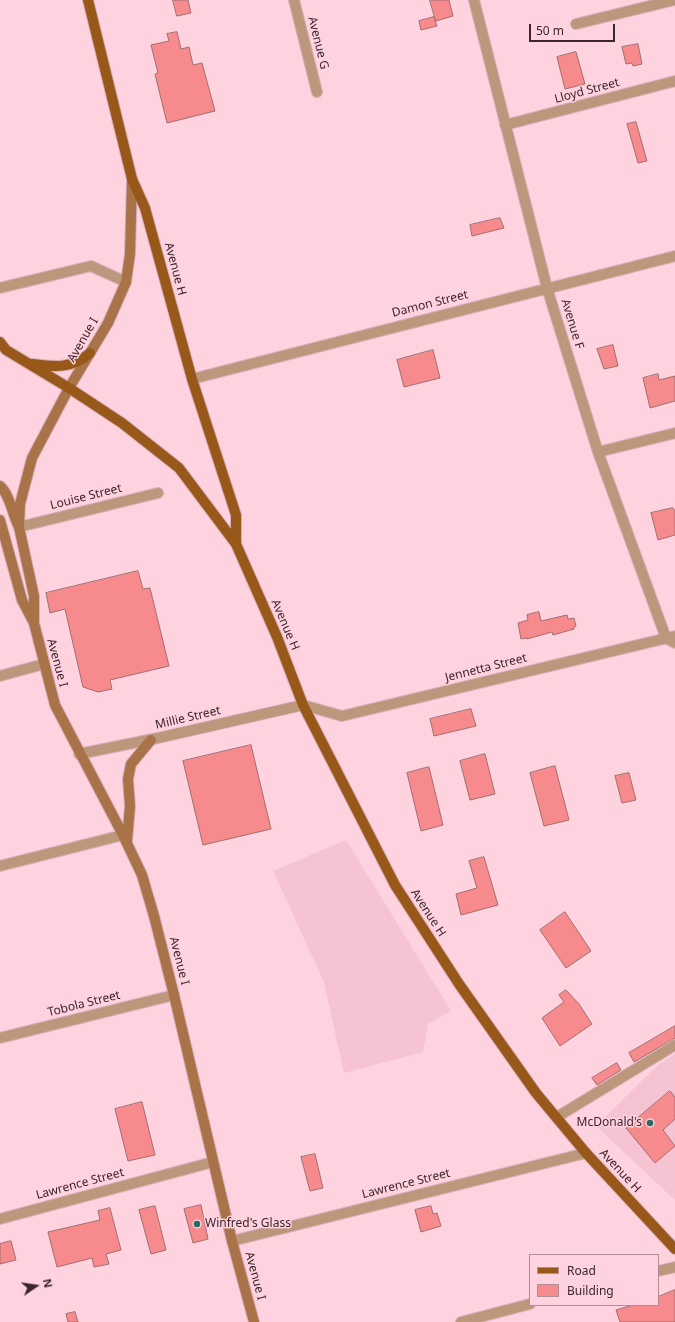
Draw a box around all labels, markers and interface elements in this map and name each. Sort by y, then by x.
street label: Avenue G [304,15,332,71]
scale bar [531,16,617,42]
text: 50 m [536,22,564,39]
street label: Lloyd Street [553,75,621,107]
street label: Avenue H [161,241,189,297]
street label: Damon Street [390,288,470,320]
street label: Avenue F [558,297,586,351]
street label: Avenue I [64,315,102,365]
street label: Louise Street [49,481,123,513]
street label: Avenue H [268,597,302,653]
street label: Avenue I [44,637,70,689]
street label: Jennetta Street [444,651,528,685]
street label: Millie Street [154,703,222,733]
street label: Avenue H [407,886,449,940]
street label: Avenue I [166,935,192,987]
street label: Tobola Street [46,988,122,1020]
place label: McDonald's [577,1116,642,1130]
marker: McDonald's [645,1118,655,1128]
street label: Avenue H [596,1146,644,1196]
street label: Lawrence Street [34,1165,126,1203]
street label: Lawrence Street [360,1166,452,1202]
place label: Winfred's Glass [205,1217,291,1231]
marker: Winfred's Glass [192,1219,202,1229]
street label: Avenue I [242,1250,268,1302]
legend [529,1254,659,1306]
text: Road [567,1262,596,1279]
north arrow [16,1266,56,1306]
text: N [40,1277,56,1289]
text: Building [567,1282,614,1299]

